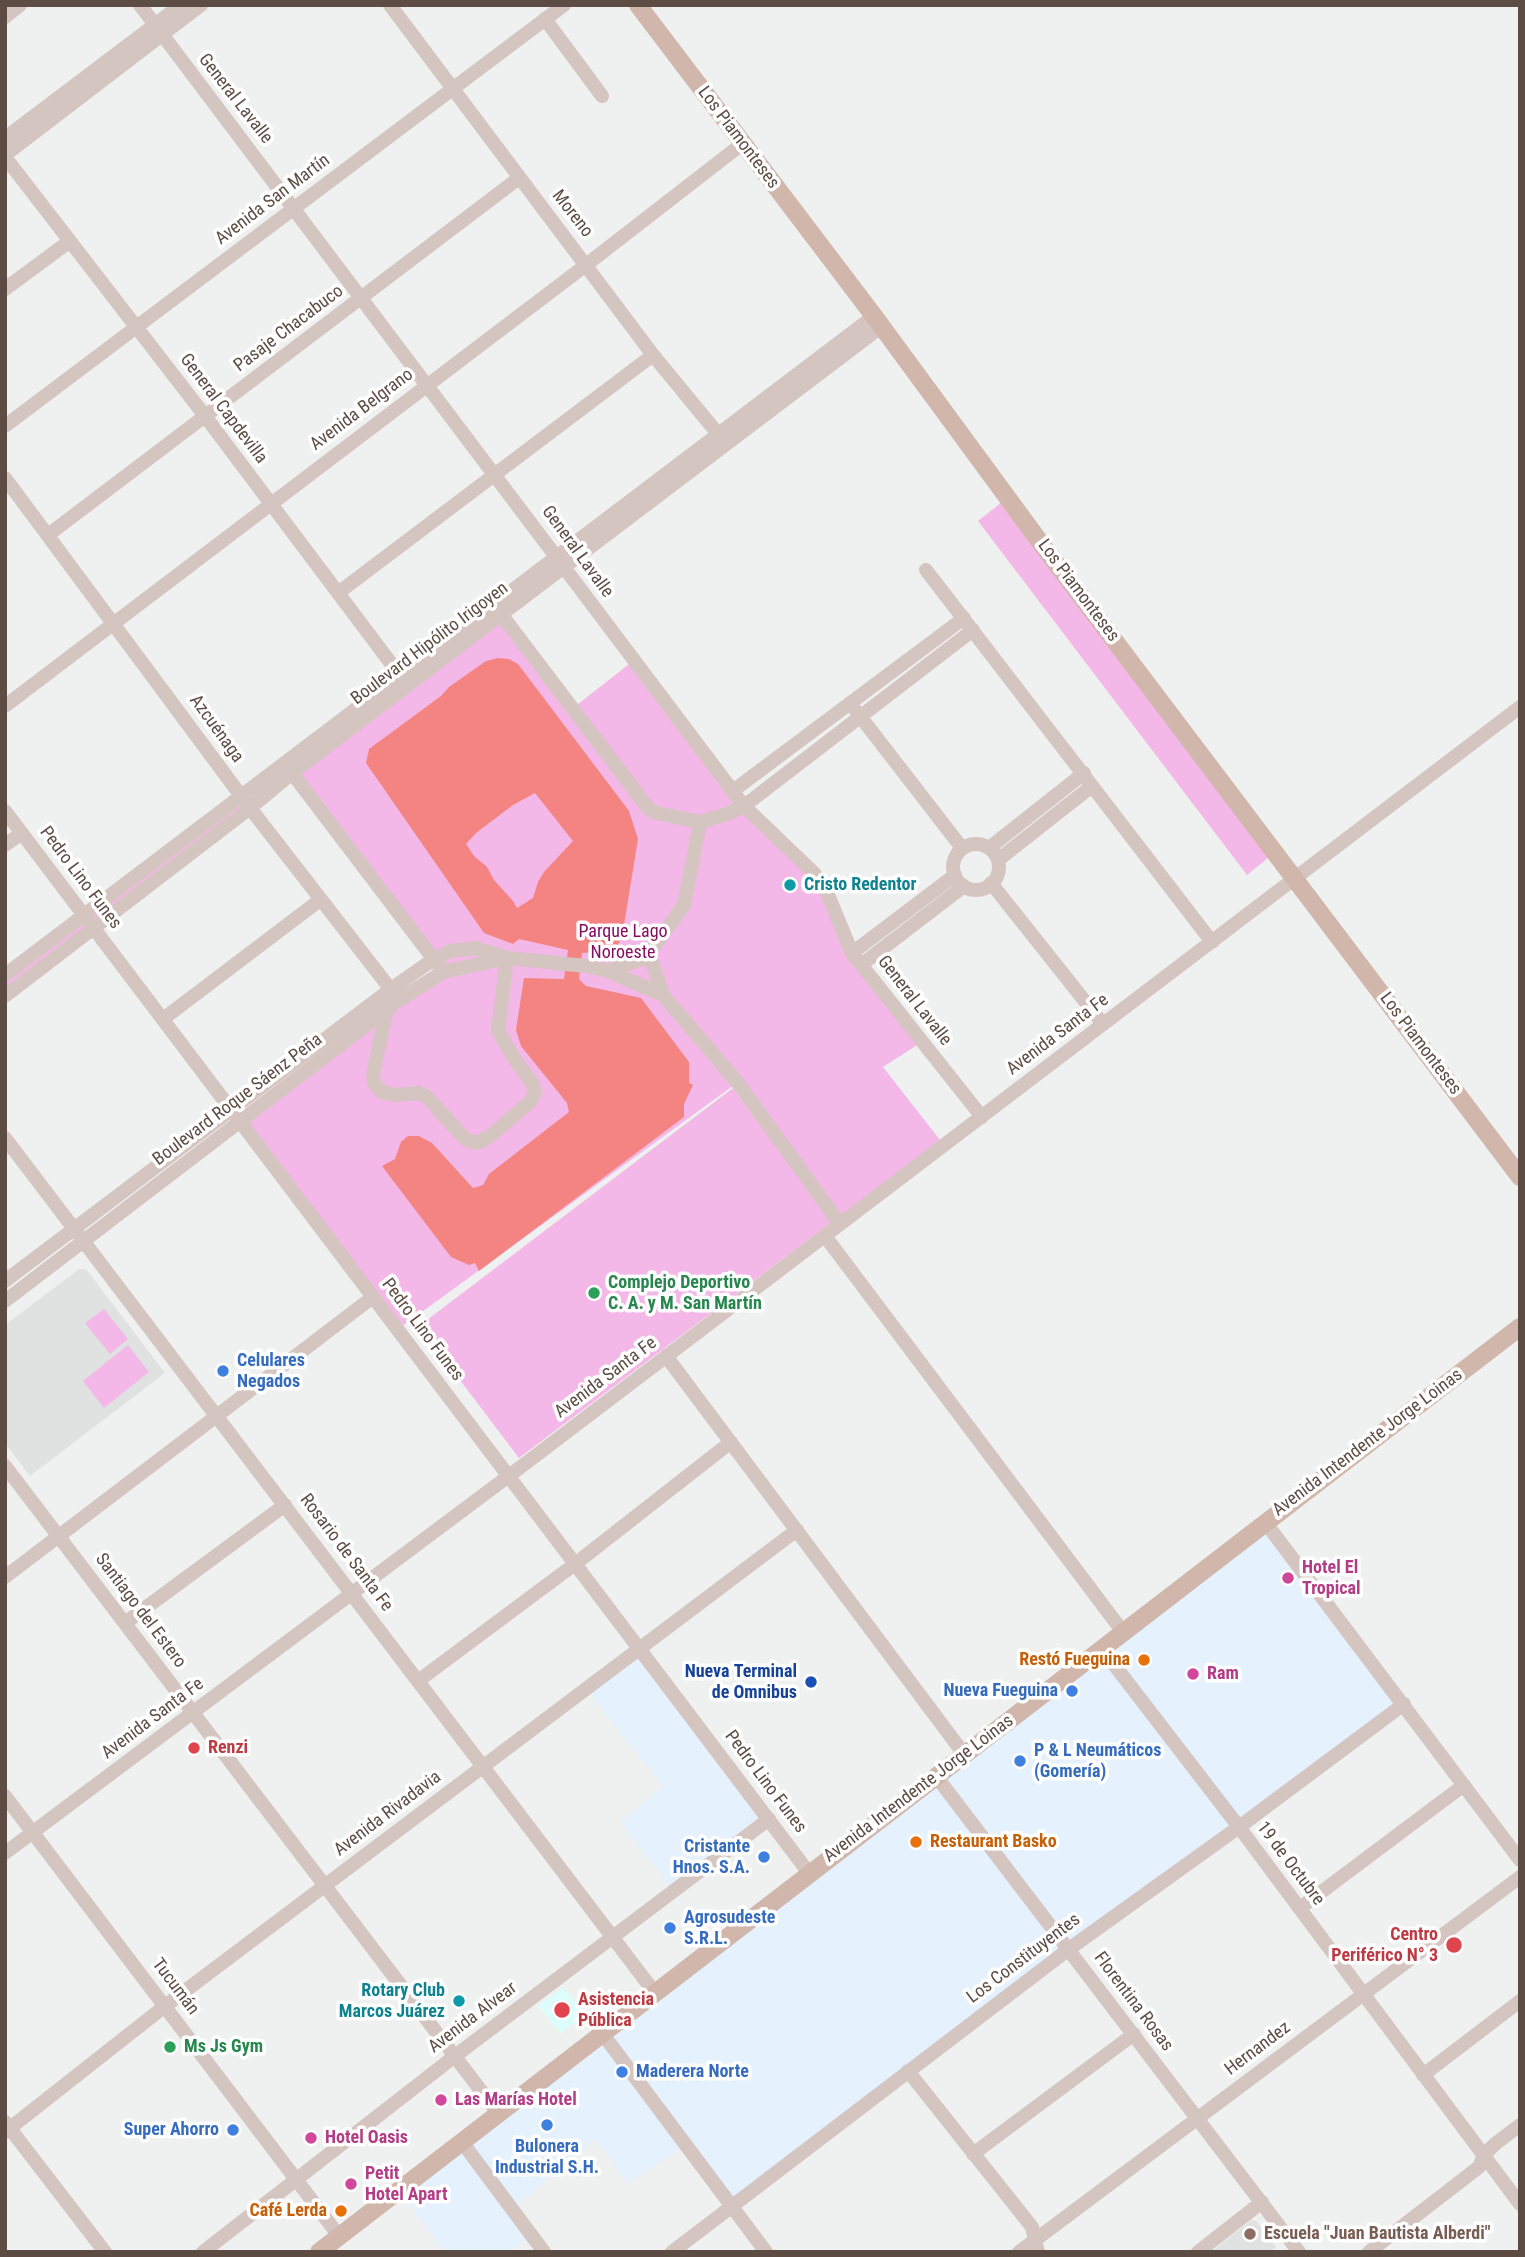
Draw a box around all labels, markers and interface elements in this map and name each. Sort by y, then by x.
street label: General Lavalle [193,50,277,148]
street label: Los Piamonteses [692,83,784,193]
street label: Avenida San Martín [212,150,334,250]
street label: Moreno [547,186,597,242]
street label: Pasaje Chacabuco [230,281,348,377]
street label: General Capdevilla [175,350,271,468]
street label: Avenida Belgrano [306,364,418,456]
street label: General Lavalle [536,502,618,602]
street label: Los Piamonteses [1032,536,1124,646]
street label: Boulevard Hipólito Irigoyen [347,578,513,710]
street label: Azcuénaga [184,691,248,767]
street label: Pedro Lino Funes [34,822,126,934]
place label: Cristo Redentor [804,874,916,896]
marker: Cristo Redentor [782,877,798,893]
park label: Parque Lago Noroeste [578,921,668,964]
street label: General Lavalle [872,952,956,1050]
street label: Los Piamonteses [1374,989,1466,1099]
street label: Avenida Santa Fe [1003,990,1113,1080]
street label: Boulevard Roque Sáenz Peña [149,1029,327,1171]
place label: Complejo Deportivo C. A. y M. San Martín [608,1272,762,1314]
street label: Pedro Lino Funes [376,1274,468,1386]
marker: Complejo Deportivo C. A. y M. San Martín [586,1285,602,1301]
street label: Avenida Santa Fe [551,1333,661,1423]
place label: Celulares Negados [237,1350,305,1392]
marker: Celulares Negados [215,1363,231,1379]
street label: Avenida Intendente Jorge Loinas [1269,1365,1467,1521]
street label: Rosario de Santa Fe [295,1490,397,1616]
street label: Santiago del Estero [90,1550,190,1672]
place label: Hotel El Tropical [1302,1557,1361,1600]
marker: Hotel El Tropical [1280,1570,1296,1586]
place label: Restó Fueguina [1019,1649,1130,1671]
marker: Restó Fueguina [1136,1652,1152,1668]
place label: Nueva Terminal de Omnibus [685,1661,797,1704]
place label: Ram [1207,1663,1239,1685]
marker: Ram [1185,1666,1201,1682]
street label: Avenida Santa Fe [98,1674,208,1764]
marker: Nueva Terminal de Omnibus [803,1674,819,1690]
place label: Nueva Fueguina [943,1680,1058,1702]
marker: Nueva Fueguina [1064,1683,1080,1699]
street label: Avenida Intendente Jorge Loinas [820,1711,1018,1867]
street label: Pedro Lino Funes [719,1726,811,1838]
place label: Renzi [208,1737,248,1759]
marker: Renzi [186,1740,202,1756]
place label: P & L Neumáticos (Gomería) [1034,1740,1161,1782]
marker: P & L Neumáticos (Gomería) [1012,1753,1028,1769]
street label: Avenida Rivadavia [330,1767,446,1861]
street label: 19 de Octubre [1252,1818,1328,1910]
place label: Restaurant Basko [930,1831,1057,1853]
marker: Restaurant Basko [908,1834,924,1850]
place label: Cristante Hnos. S.A. [673,1836,750,1878]
marker: Cristante Hnos. S.A. [756,1849,772,1865]
place label: Agrosudeste S.R.L. [684,1907,775,1950]
street label: Los Constituyentes [963,1909,1085,2009]
marker: Agrosudeste S.R.L. [662,1920,678,1936]
place label: Centro Periférico N° 3 [1331,1924,1438,1966]
marker: Centro Periférico N° 3 [1444,1935,1464,1955]
street label: Florentina Rosas [1089,1948,1177,2056]
street label: Tucumán [147,1954,203,2020]
street label: Avenida Alvear [425,1978,521,2058]
place label: Rotary Club Marcos Juárez [339,1980,445,2022]
place label: Asistencia Pública [578,1989,654,2032]
marker: Rotary Club Marcos Juárez [451,1993,467,2009]
marker: Asistencia Pública [552,2000,572,2020]
street label: Hernandez [1221,2017,1295,2081]
place label: Ms Js Gym [184,2036,263,2058]
marker: Ms Js Gym [162,2039,178,2055]
place label: Maderera Norte [636,2061,749,2083]
marker: Maderera Norte [614,2064,630,2080]
place label: Las Marías Hotel [455,2089,577,2111]
marker: Las Marías Hotel [433,2092,449,2108]
marker: Bulonera Industrial S.H. [539,2117,555,2133]
place label: Super Ahorro [124,2119,219,2141]
marker: Super Ahorro [225,2122,241,2138]
place label: Hotel Oasis [325,2127,408,2149]
marker: Hotel Oasis [303,2130,319,2146]
place label: Bulonera Industrial S.H. [495,2136,599,2178]
place label: Petit Hotel Apart [365,2163,447,2206]
marker: Petit Hotel Apart [343,2176,359,2192]
place label: Café Lerda [249,2200,327,2222]
marker: Café Lerda [333,2203,349,2219]
place label: Escuela "Juan Bautista Alberdi" [1264,2223,1490,2245]
marker: Escuela "Juan Bautista Alberdi" [1242,2226,1258,2242]

